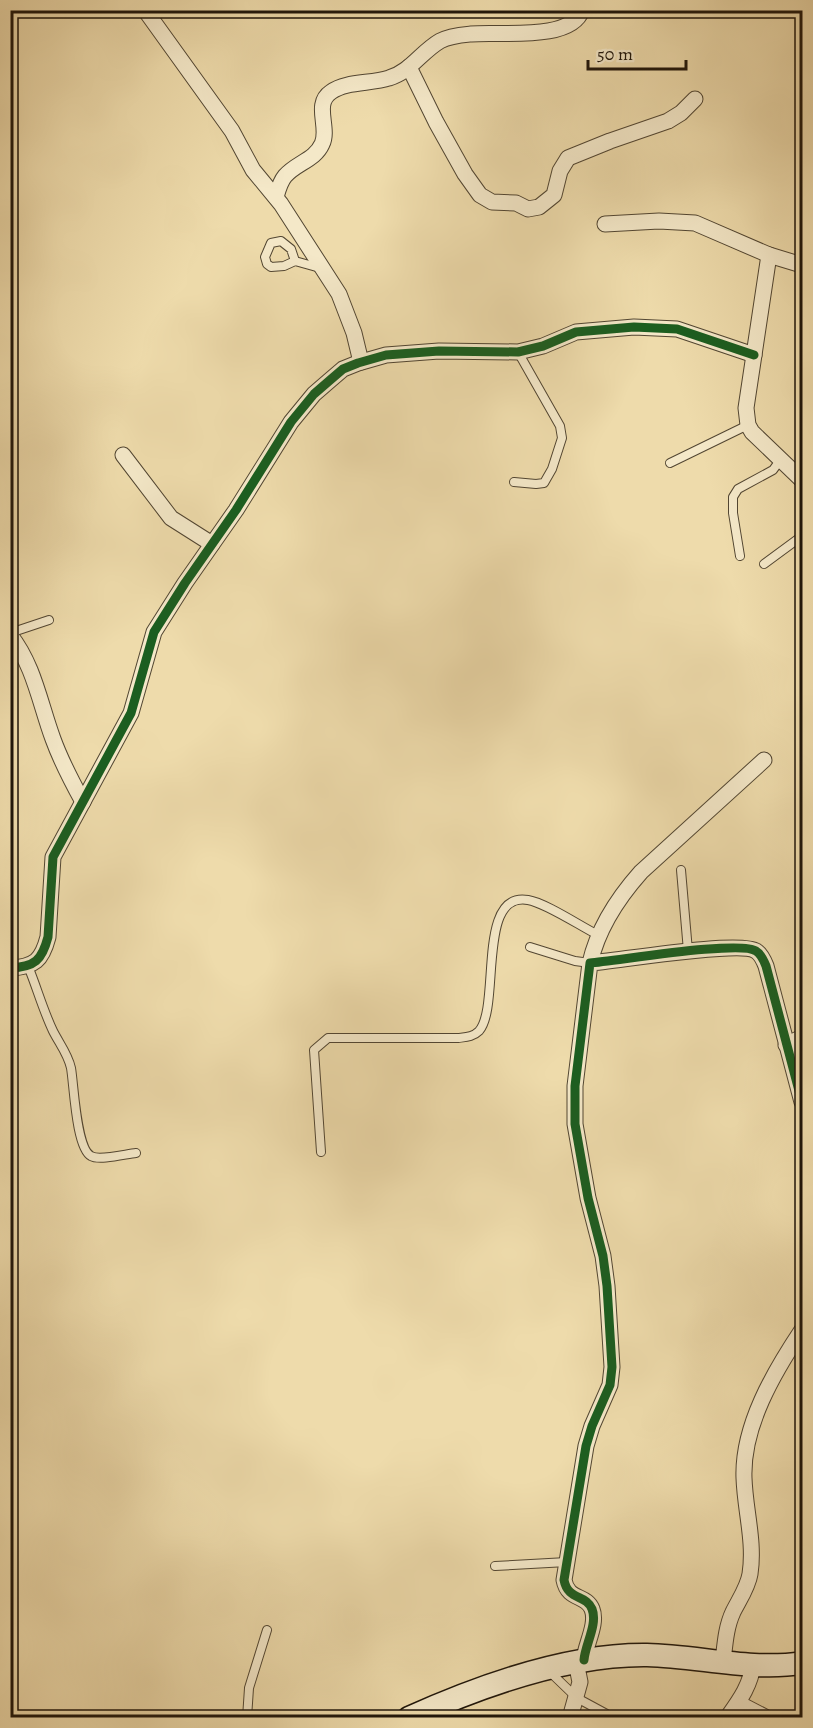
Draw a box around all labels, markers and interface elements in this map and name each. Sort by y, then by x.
scale bar [588,33,686,71]
text: 50 m [597,42,633,66]

